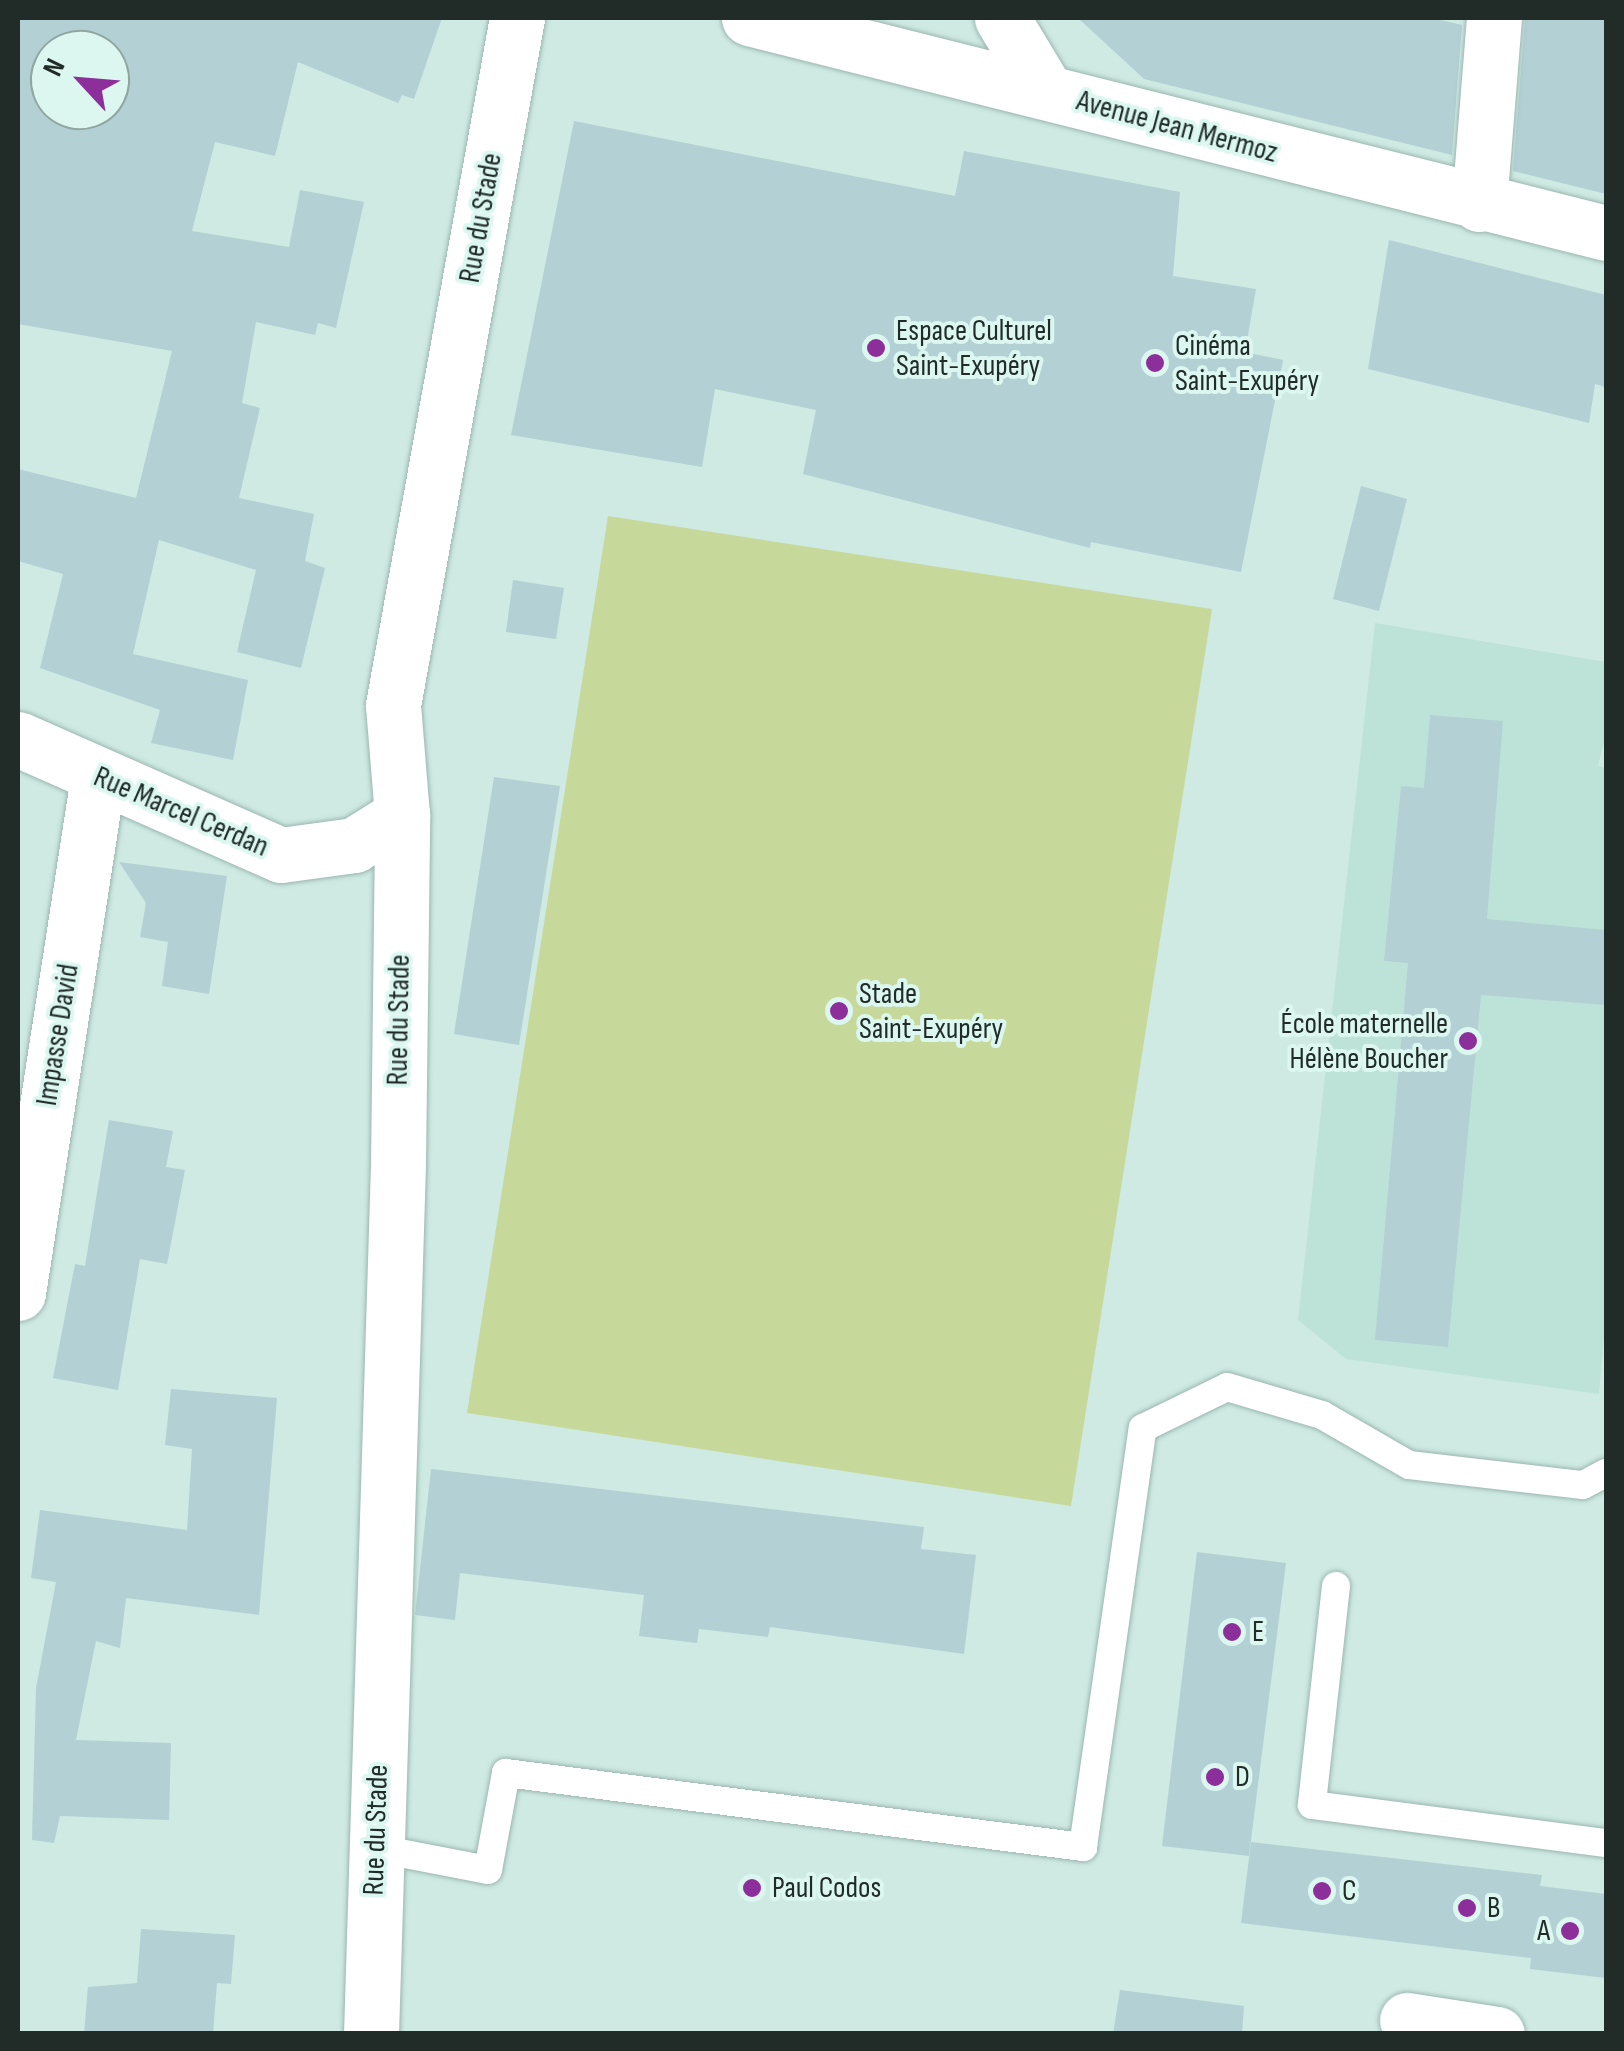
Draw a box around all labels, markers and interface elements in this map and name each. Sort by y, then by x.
north arrow [30,30,130,130]
text: N [36,54,72,81]
street label: Avenue Jean Mermoz [1073,83,1281,171]
street label: Rue du Stade [452,150,510,286]
place label: Espace Culturel Saint-Exupéry [896,313,1052,384]
place label: Cinéma Saint-Exupéry [1175,328,1319,398]
marker: Espace Culturel Saint-Exupéry [865,337,887,359]
marker: Cinéma Saint-Exupéry [1144,352,1166,374]
street label: Rue Marcel Cerdan [88,759,274,865]
street label: Rue du Stade [380,954,418,1086]
street label: Impasse David [29,962,87,1108]
place label: Stade Saint-Exupéry [859,976,1003,1046]
marker: Stade Saint-Exupéry [828,1000,850,1022]
place label: École maternelle Hélène Boucher [1281,1006,1448,1076]
marker: École maternelle Hélène Boucher [1457,1030,1479,1052]
place label: E [1252,1614,1264,1650]
marker: E [1221,1621,1243,1643]
place label: D [1235,1759,1250,1795]
street label: Rue du Stade [356,1764,396,1896]
marker: D [1204,1766,1226,1788]
place label: Paul Codos [772,1870,881,1906]
place label: C [1342,1873,1357,1909]
marker: Paul Codos [741,1877,763,1899]
marker: C [1311,1880,1333,1902]
place label: B [1487,1890,1500,1926]
marker: B [1456,1897,1478,1919]
place label: A [1537,1913,1550,1949]
marker: A [1559,1920,1581,1942]

